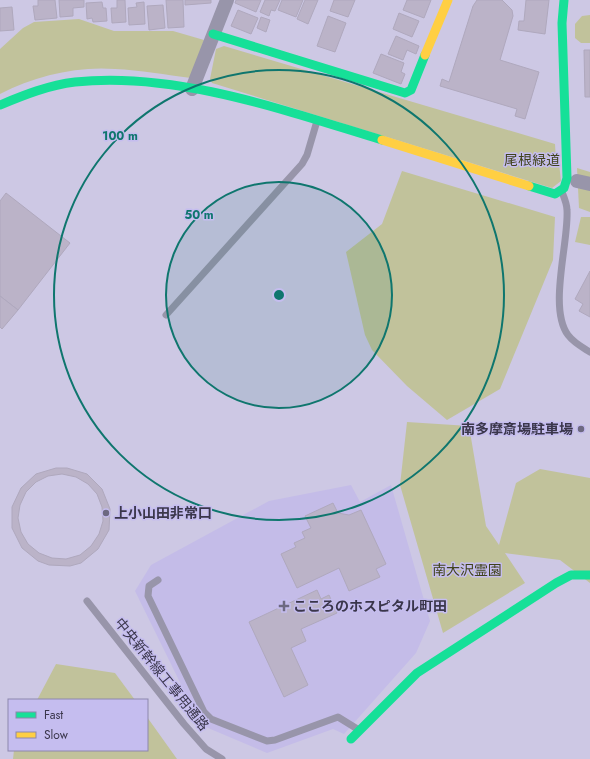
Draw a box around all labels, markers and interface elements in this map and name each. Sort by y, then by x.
text: 100 m [102,127,138,145]
park label: 尾根緑道 [504,150,560,170]
text: 50 m [184,206,214,224]
centre of rings [272,288,286,302]
place label: 南多摩斎場駐車場 [461,419,573,439]
marker: 南多摩斎場駐車場 [576,424,586,434]
place label: 上小山田非常口 [114,503,212,523]
marker: 上小山田非常口 [101,508,111,518]
park label: 南大沢霊園 [432,560,502,580]
place label: こころのホスピタル町田 [293,596,447,616]
marker: こころのホスピタル町田 [278,600,290,612]
street label: 中央新幹線工事用通路 [110,613,214,735]
legend [8,699,148,751]
text: Fast [44,706,63,724]
text: Slow [44,726,69,744]

